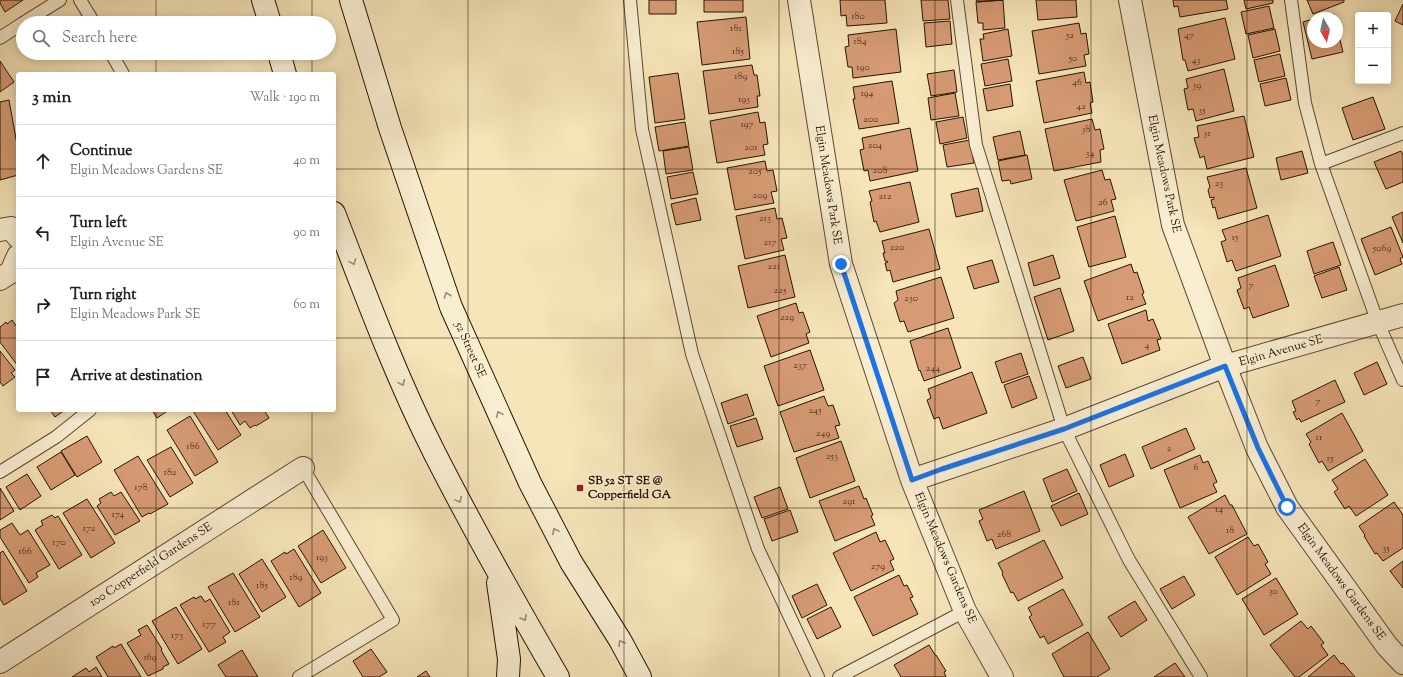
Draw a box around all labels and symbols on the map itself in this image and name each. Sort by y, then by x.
house number: 180 [851,9,865,24]
north arrow [1307,12,1343,48]
house number: 181 [730,21,742,36]
house number: 52 [1065,28,1074,43]
house number: 47 [1184,28,1194,43]
house number: 184 [853,34,867,49]
house number: 185 [732,44,744,59]
house number: 50 [1068,51,1077,66]
house number: 43 [1191,53,1201,68]
house number: 190 [856,60,870,75]
house number: 189 [734,69,748,84]
house number: 46 [1072,75,1082,90]
house number: 39 [1193,78,1202,93]
house number: 194 [860,86,874,101]
house number: 193 [738,92,750,107]
house number: 42 [1076,99,1086,114]
house number: 35 [1198,103,1206,118]
house number: 200 [863,112,879,127]
street label: Elgin Meadows Park SE [1143,113,1185,235]
house number: 197 [740,117,754,132]
house number: 38 [1081,122,1091,137]
street label: Elgin Meadows Park SE [810,124,846,247]
house number: 31 [1203,126,1211,141]
house number: 204 [868,138,882,153]
house number: 201 [744,140,758,155]
house number: 34 [1085,146,1095,161]
house number: 208 [873,163,887,178]
house number: 205 [748,164,762,179]
house number: 23 [1215,176,1223,191]
house number: 209 [753,188,768,203]
house number: 212 [879,189,892,204]
house number: 26 [1098,195,1108,210]
house number: 213 [759,211,771,226]
house number: 15 [1232,230,1239,245]
house number: 217 [763,235,777,250]
house number: 220 [890,240,904,255]
house number: 5069 [1372,241,1391,256]
route end [832,255,850,273]
one-way arrow [349,259,357,266]
house number: 221 [768,259,781,274]
house number: 7 [1248,278,1254,293]
house number: 225 [774,283,787,298]
house number: 12 [1126,290,1134,305]
house number: 230 [904,291,918,306]
one-way arrow [443,292,451,299]
house number: 229 [780,310,794,325]
street label: 52 Street SE [449,318,491,382]
street label: Elgin Avenue SE [1237,330,1326,372]
house number: 4 [1144,338,1150,353]
house number: 237 [793,358,807,373]
house number: 244 [926,361,940,376]
one-way arrow [397,378,405,386]
house number: 7 [1315,394,1321,409]
house number: 245 [808,403,822,418]
one-way arrow [496,411,504,419]
house number: 249 [816,426,830,441]
house number: 11 [1316,430,1323,445]
house number: 186 [186,439,200,454]
house number: 2 [1167,441,1172,456]
house number: 253 [826,449,838,464]
house number: 15 [1327,451,1334,466]
house number: 6 [1194,460,1199,475]
house number: 182 [164,465,177,480]
place label: SB 52 ST SE @ Copperfield GA [588,472,671,504]
house number: 178 [134,480,148,495]
marker: SB 52 ST SE @ Copperfield GA [575,483,585,493]
street label: Elgin Meadows Gardens SE [909,490,981,627]
house number: 291 [843,494,856,509]
one-way arrow [454,495,462,503]
route start [1278,498,1296,516]
house number: 14 [1215,502,1223,517]
house number: 174 [112,507,124,522]
street label: 100 Copperfield Gardens SE [86,518,217,612]
street label: Elgin Meadows Gardens SE [1292,520,1390,645]
house number: 172 [83,521,96,536]
house number: 18 [1226,523,1234,538]
house number: 268 [997,527,1011,542]
one-way arrow [552,528,560,535]
house number: 170 [52,535,66,550]
house number: 35 [1382,541,1390,556]
house number: 166 [18,544,32,559]
house number: 193 [316,550,328,565]
house number: 279 [871,559,885,574]
house number: 189 [289,570,303,585]
house number: 185 [256,578,268,593]
house number: 30 [1268,584,1278,599]
house number: 181 [228,595,240,610]
one-way arrow [519,614,526,621]
house number: 177 [202,617,216,632]
house number: 173 [171,628,183,643]
one-way arrow [619,640,626,647]
house number: 169 [143,650,157,665]

